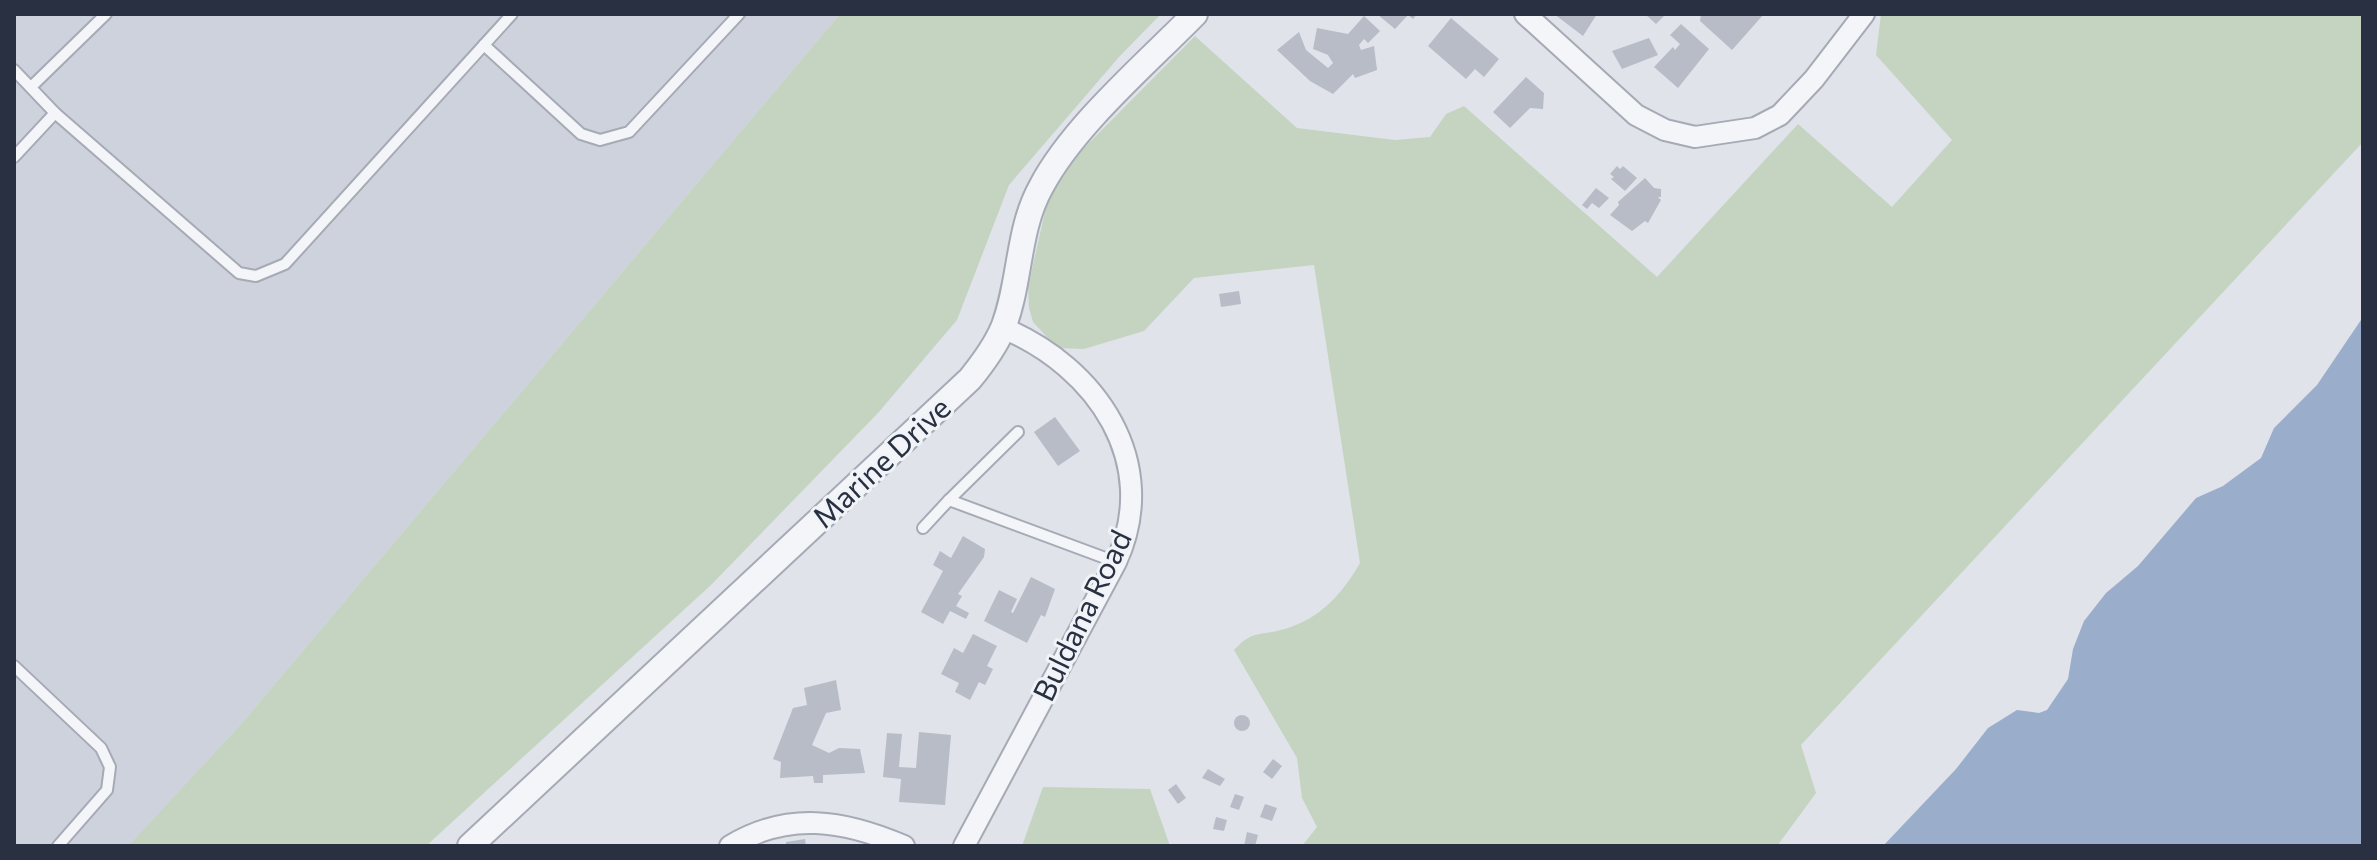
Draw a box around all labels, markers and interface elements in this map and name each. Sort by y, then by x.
street label: Marine Drive [804,388,957,534]
street label: Buldana Road [1023,523,1138,706]

